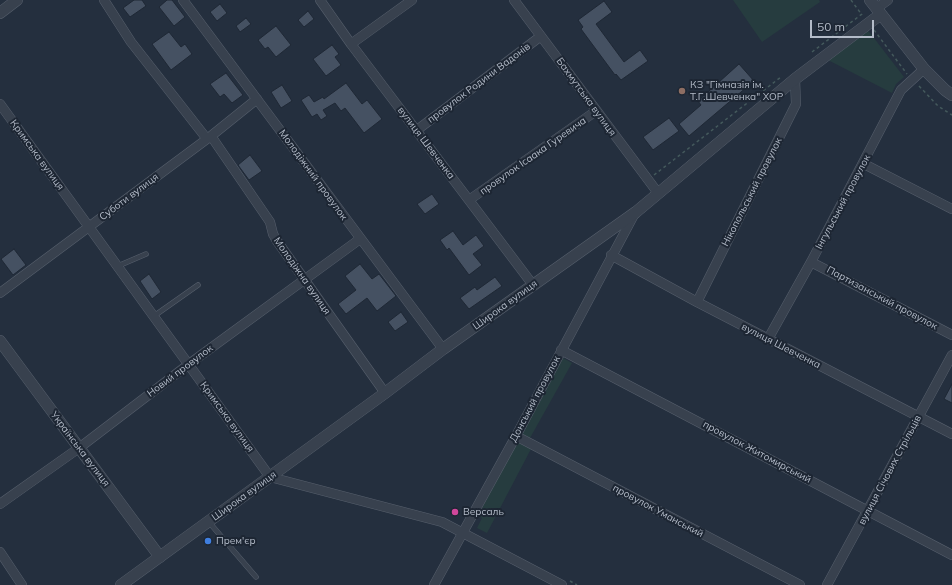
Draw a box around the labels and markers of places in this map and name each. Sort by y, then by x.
place label: КЗ "Гімназія ім. Т.Г.Шевченка" ХОР [690,79,783,102]
marker: КЗ "Гімназія ім. Т.Г.Шевченка" ХОР [677,86,687,96]
place label: Версаль [463,506,504,518]
marker: Версаль [450,507,460,517]
place label: Прем'єр [216,535,256,547]
marker: Прем'єр [203,536,213,546]

